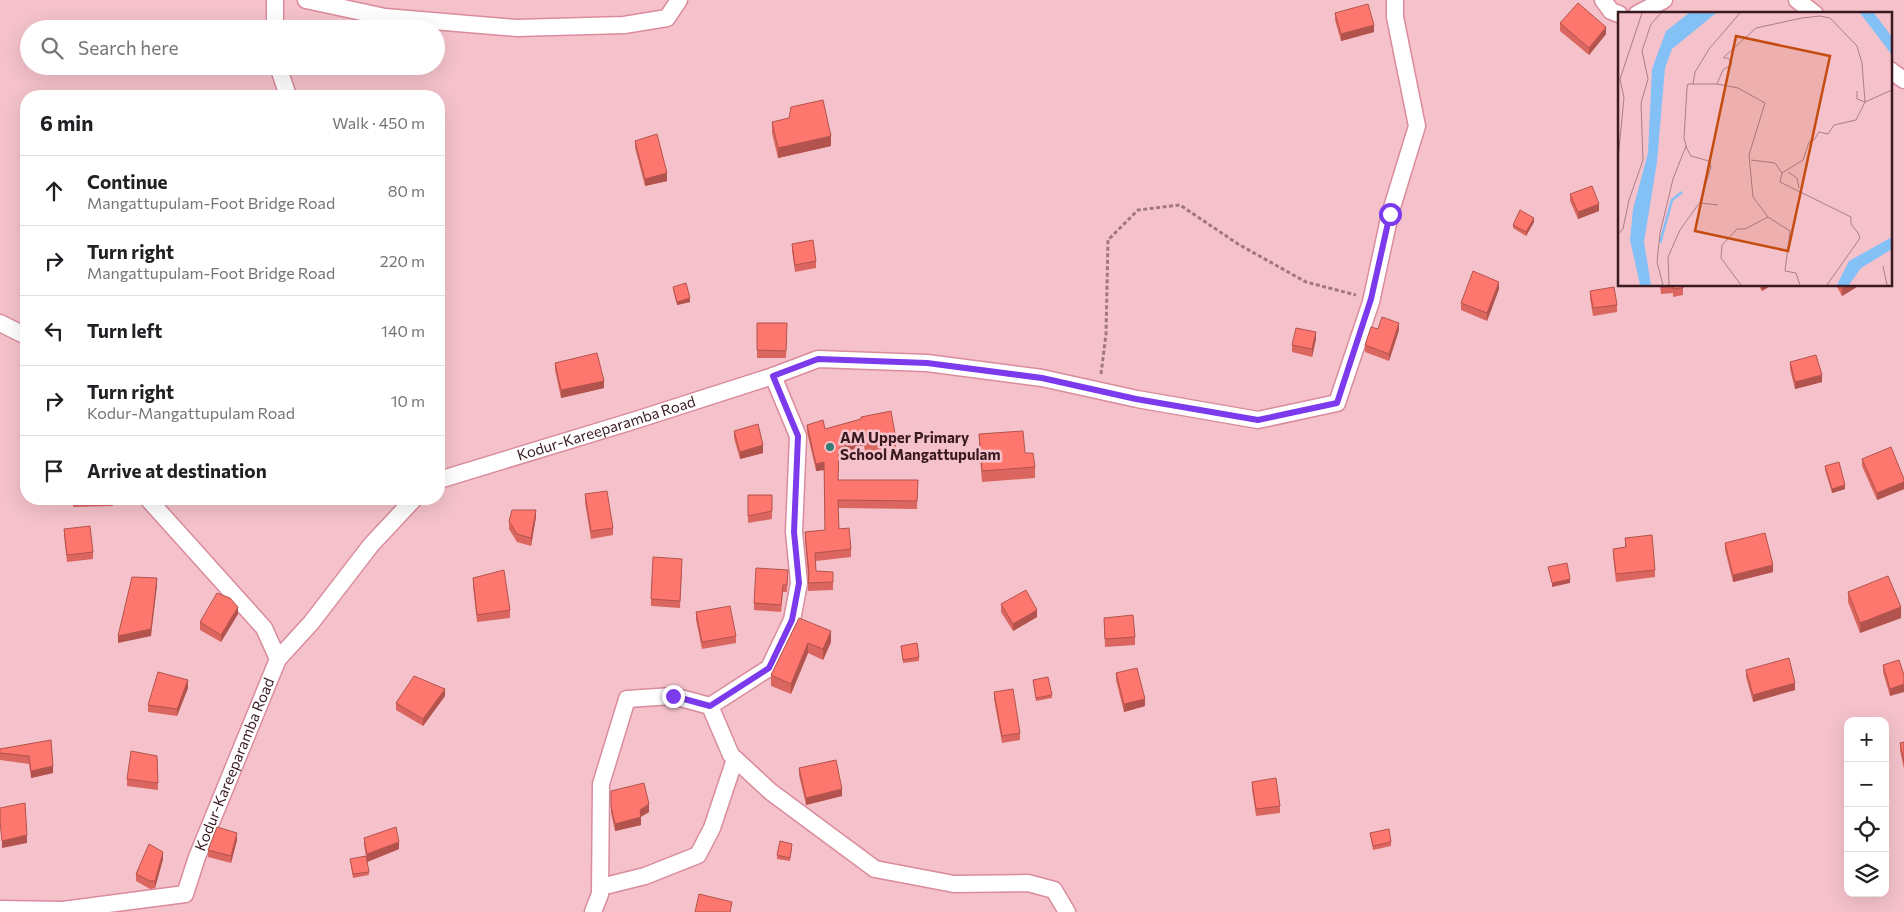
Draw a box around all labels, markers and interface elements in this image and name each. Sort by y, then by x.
inset map [1618,12,1892,286]
search box [20,20,445,75]
icon: search [38,34,66,62]
text: Search here [78,36,178,59]
text: 6 min [40,110,93,135]
text: Walk · 450 m [332,113,425,132]
text: Continue [87,170,167,193]
icon: ahead [40,177,68,205]
text: 80 m [388,181,425,200]
text: Mangattupulam-Foot Bridge Road [87,193,335,212]
route start [1379,203,1402,226]
text: Turn right [87,240,174,263]
icon: right [40,247,68,275]
text: 220 m [380,251,425,270]
text: Mangattupulam-Foot Bridge Road [87,263,335,282]
icon: left [40,317,68,345]
text: Turn left [87,319,162,342]
text: 140 m [381,321,425,340]
text: Turn right [87,380,174,403]
icon: right [40,387,68,415]
text: 10 m [391,391,425,410]
street label: Kodur-Kareeparamba Road [515,392,697,464]
text: Kodur-Mangattupulam Road [87,403,295,422]
place label: AM Upper Primary School Mangattupulam [840,428,1001,463]
marker: AM Upper Primary School Mangattupulam [824,441,836,453]
icon: arrive [40,457,68,485]
text: Arrive at destination [87,459,267,482]
street label: Kodur-Kareeparamba Road [190,675,277,853]
route end [662,685,685,708]
map controls [1844,717,1889,897]
button: + [1844,717,1889,762]
button: − [1844,762,1889,807]
button: locate [1844,807,1889,852]
button: layers [1844,852,1889,897]

